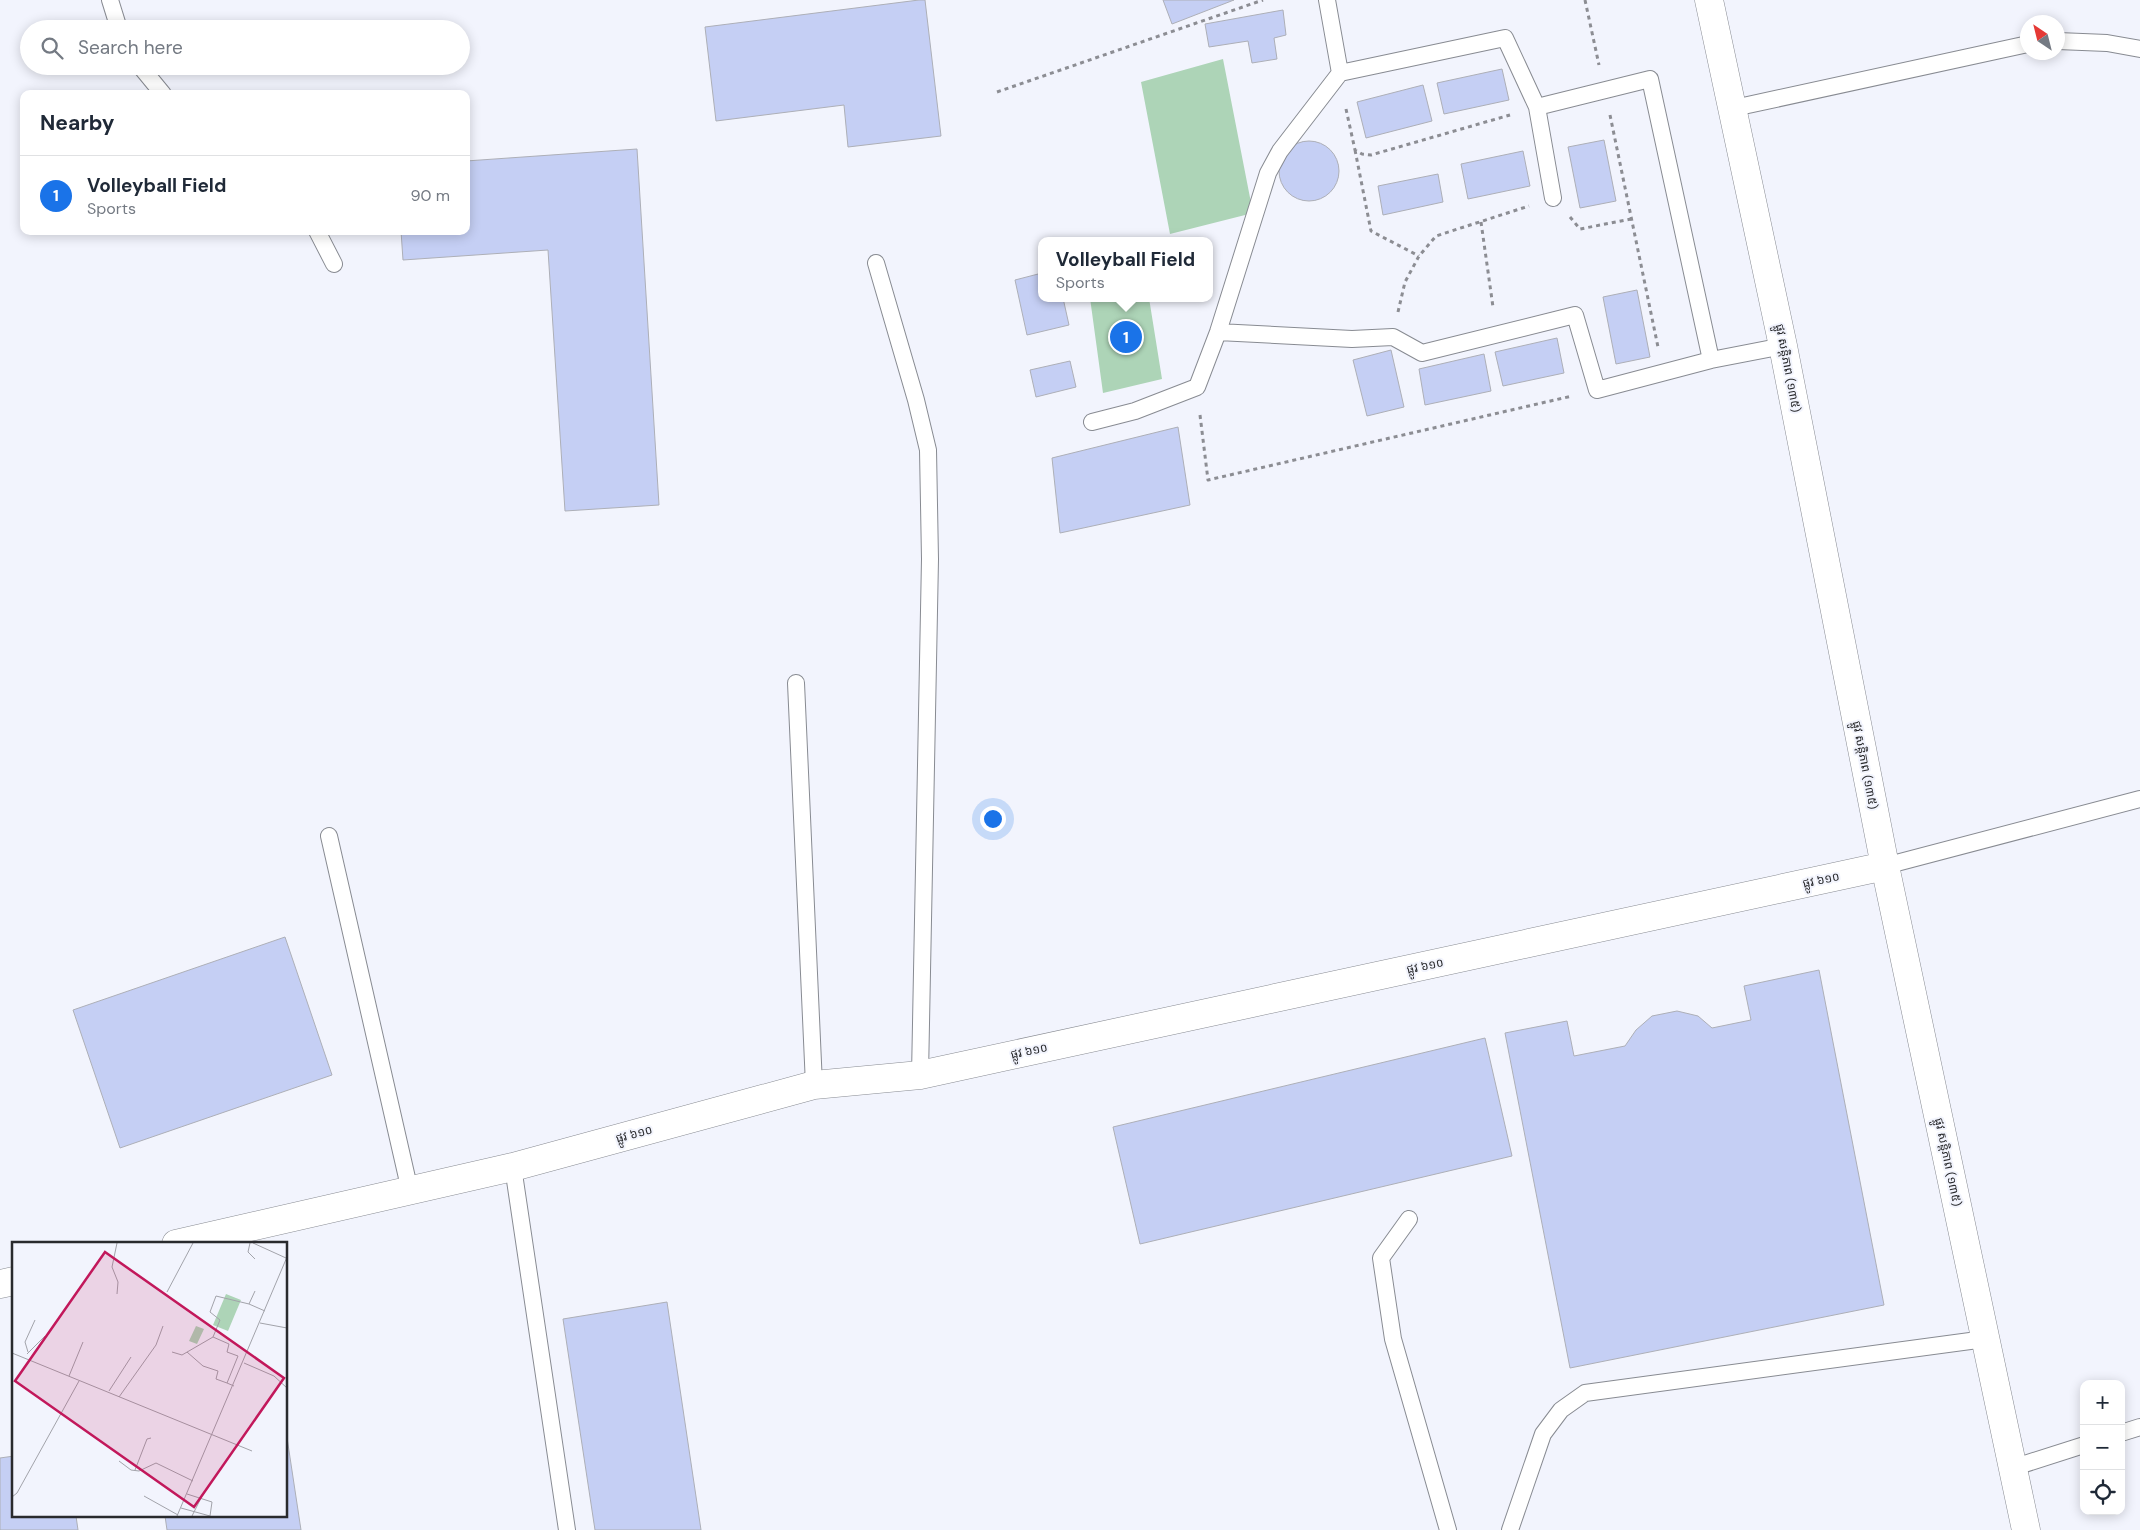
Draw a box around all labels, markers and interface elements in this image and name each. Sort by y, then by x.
north arrow [2020,15,2065,60]
search box [20,20,470,75]
icon: search [38,34,66,62]
text: Search here [78,35,183,60]
text: Nearby [40,109,114,137]
text: Volleyball Field [87,173,226,198]
text: 1 [53,185,59,206]
text: 90 m [410,185,450,206]
text: Sports [87,198,136,219]
popup [1038,237,1213,302]
text: Volleyball Field [1056,247,1195,272]
text: Sports [1056,272,1105,293]
pin: 1 [1110,318,1142,356]
street label: ផ្លូវ សន្តិភាព (១៣៥) [1769,322,1804,414]
street label: ផ្លូវ សន្តិភាព (១៣៥) [1846,719,1881,811]
your location [980,806,1006,832]
street label: ផ្លូវ ៦១០ [1801,868,1842,894]
street label: ផ្លូវ ៦១០ [1405,954,1446,980]
street label: ផ្លូវ ៦១០ [1009,1039,1050,1065]
street label: ផ្លូវ សន្តិភាព (១៣៥) [1928,1116,1965,1208]
street label: ផ្លូវ ៦១០ [614,1121,655,1149]
inset map [12,1242,288,1518]
map controls [2080,1380,2125,1515]
button: + [2080,1380,2125,1425]
button: − [2080,1425,2125,1470]
button: locate [2080,1470,2125,1515]

